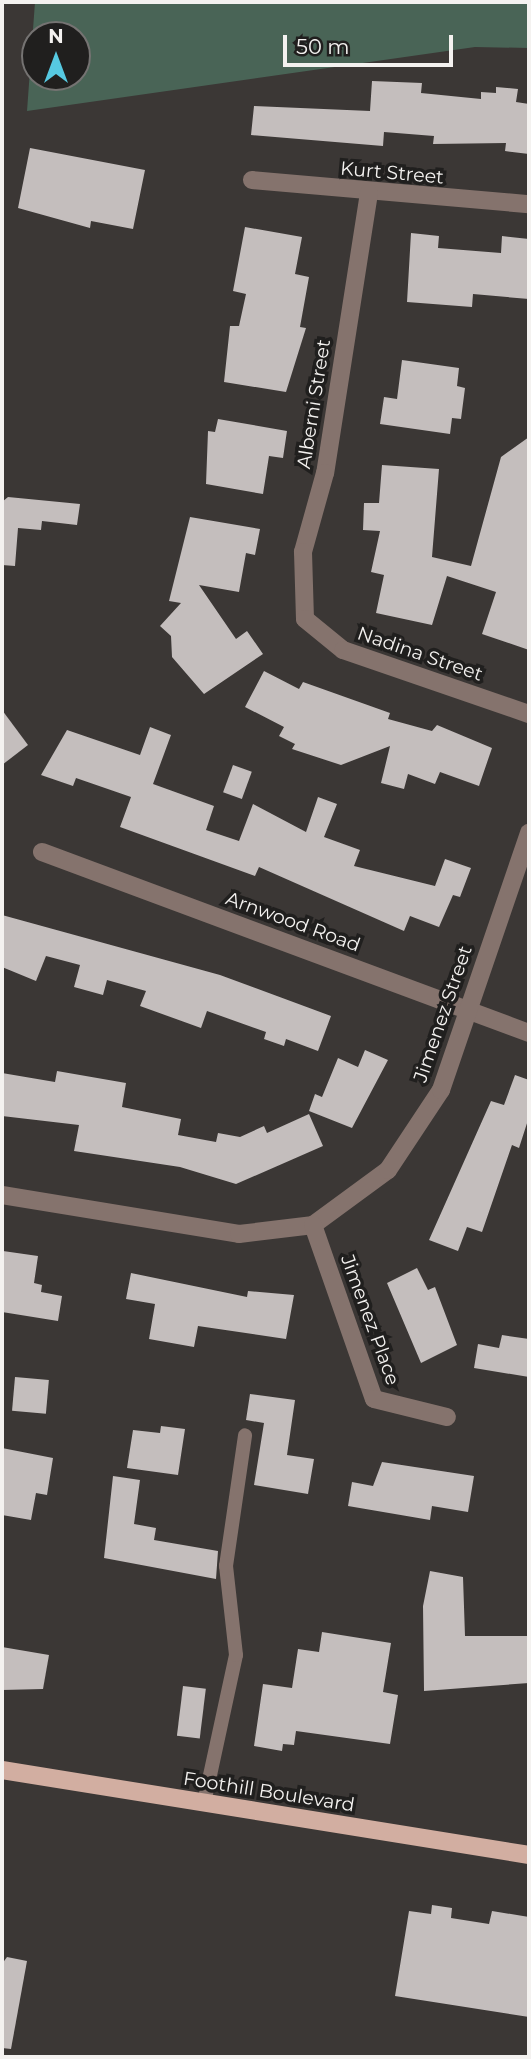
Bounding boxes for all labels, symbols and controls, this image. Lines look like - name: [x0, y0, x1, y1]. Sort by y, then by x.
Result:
- north arrow: [21, 21, 91, 91]
- scale bar: [286, 21, 456, 65]
- text: N: [48, 25, 64, 48]
- text: 50 m: [296, 34, 350, 59]
- street label: Kurt Street: [339, 157, 445, 189]
- street label: Alberni Street: [292, 338, 336, 470]
- street label: Nadina Street: [354, 622, 486, 686]
- street label: Arnwood Road: [223, 887, 363, 957]
- street label: Jimenez Street: [409, 943, 477, 1085]
- street label: Jimenez Place: [336, 1252, 404, 1388]
- street label: Foothill Boulevard: [182, 1767, 356, 1817]

